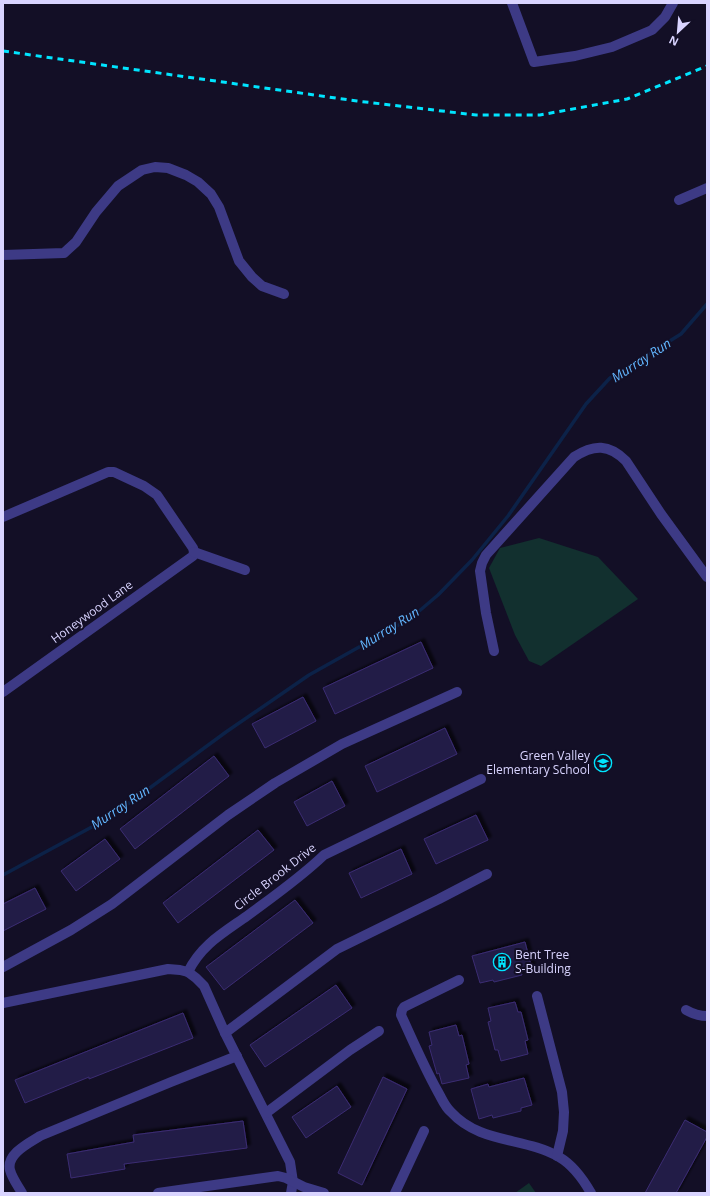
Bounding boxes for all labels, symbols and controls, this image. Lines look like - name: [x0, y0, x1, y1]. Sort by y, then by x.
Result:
- north arrow: [658, 12, 698, 52]
- text: N: [666, 33, 681, 50]
- water label: Murray Run: [608, 334, 674, 386]
- street label: Honeywood Lane: [47, 576, 136, 647]
- water label: Murray Run: [355, 602, 423, 654]
- place label: Green Valley Elementary School: [486, 747, 591, 778]
- school or university icon: Green Valley Elementary School: [593, 753, 613, 773]
- water label: Murray Run: [87, 781, 153, 833]
- street label: Circle Brook Drive: [230, 839, 320, 914]
- place label: Bent Tree S-Building: [515, 946, 571, 977]
- building icon: Bent Tree S-Building: [492, 952, 512, 972]

